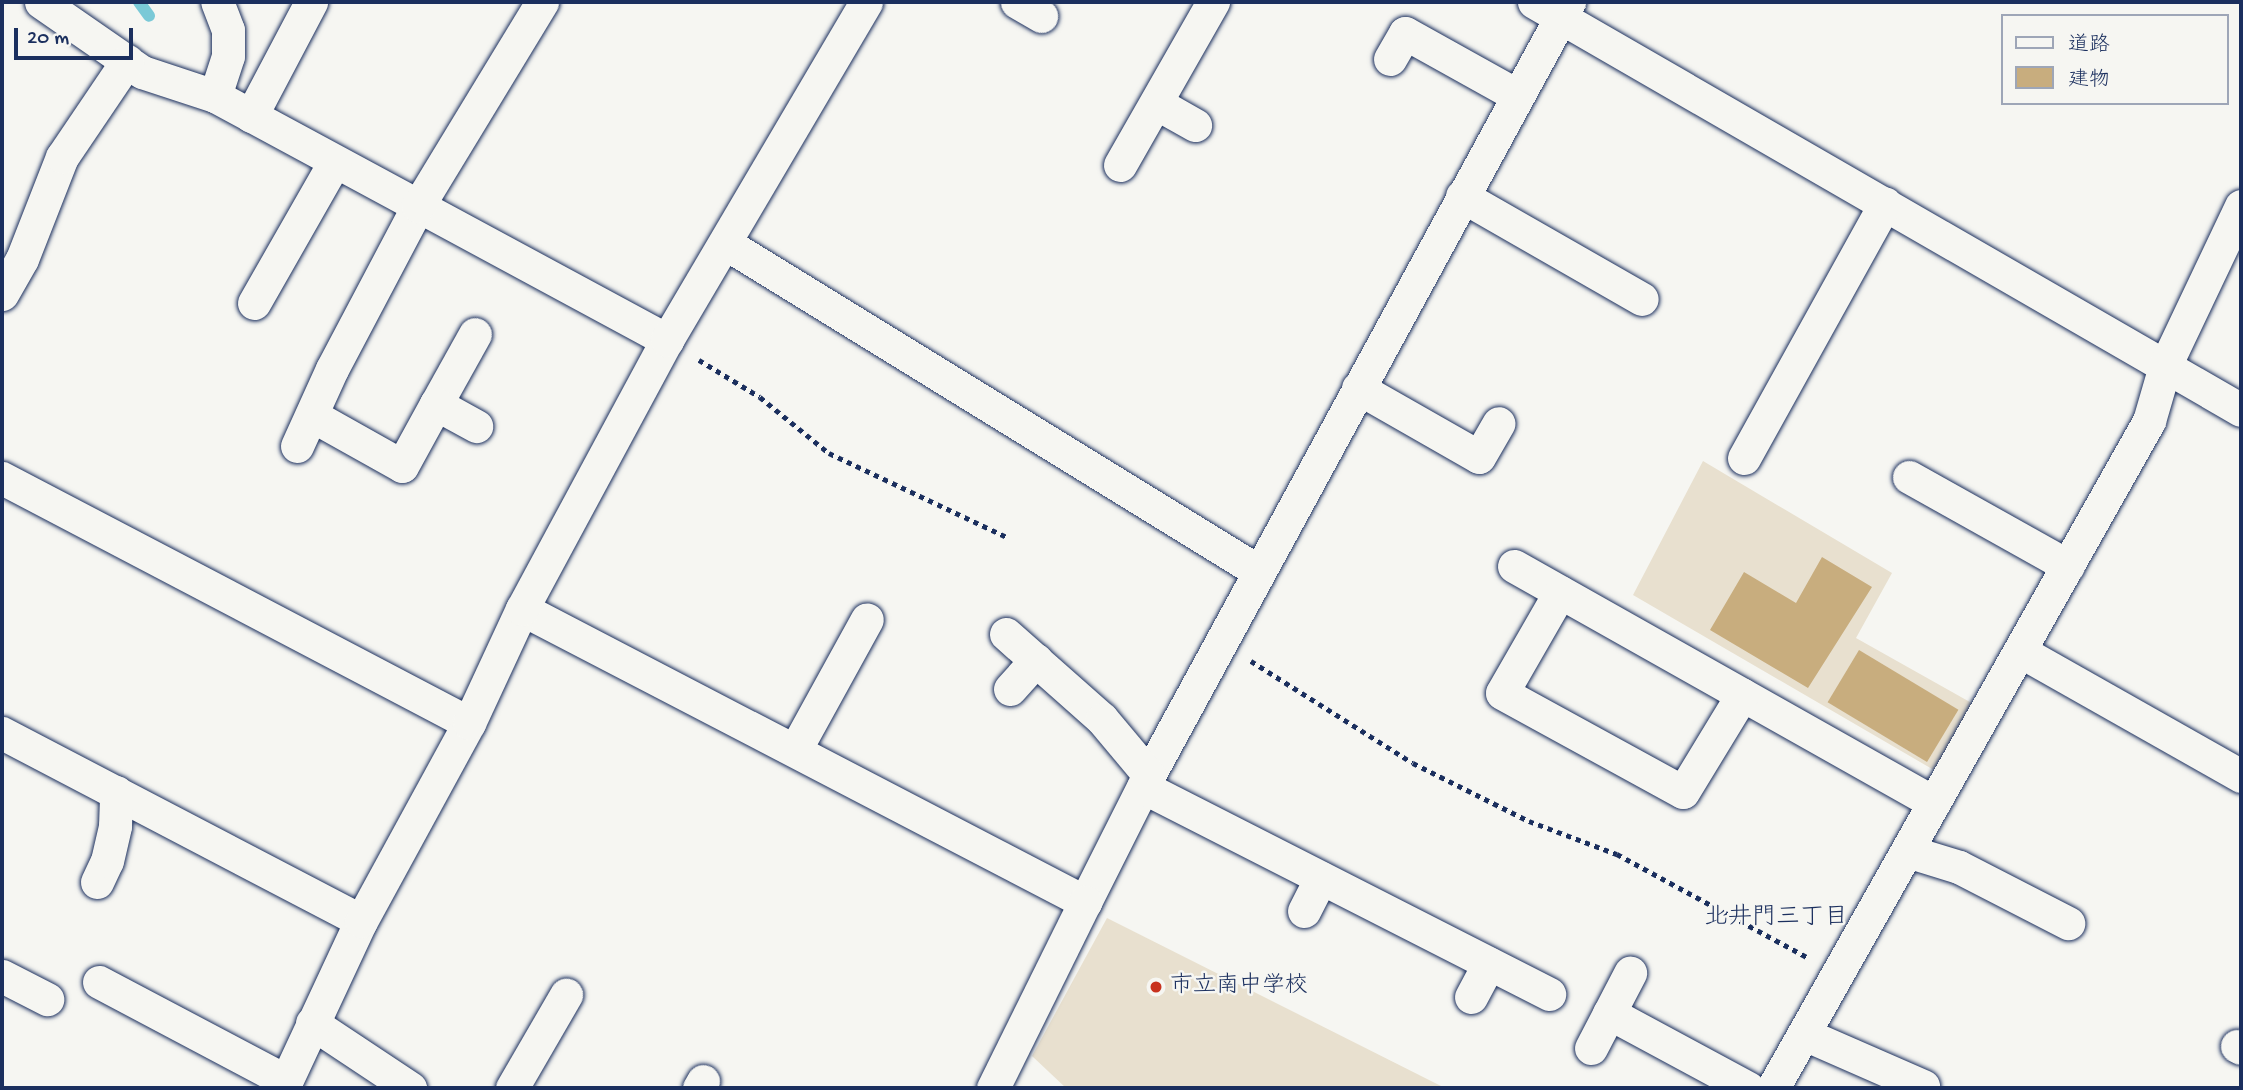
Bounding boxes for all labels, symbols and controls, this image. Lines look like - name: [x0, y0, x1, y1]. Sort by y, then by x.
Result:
- scale bar: [18, 14, 136, 58]
- legend: [2002, 14, 2229, 105]
- text: 20 m: [27, 27, 69, 52]
- text: 道路: [2068, 34, 2110, 59]
- text: 建物: [2068, 69, 2110, 94]
- district label: 北井門三丁目: [1704, 905, 1848, 933]
- place label: 市立南中学校: [1170, 973, 1308, 1001]
- marker: 市立南中学校: [1148, 979, 1164, 995]

